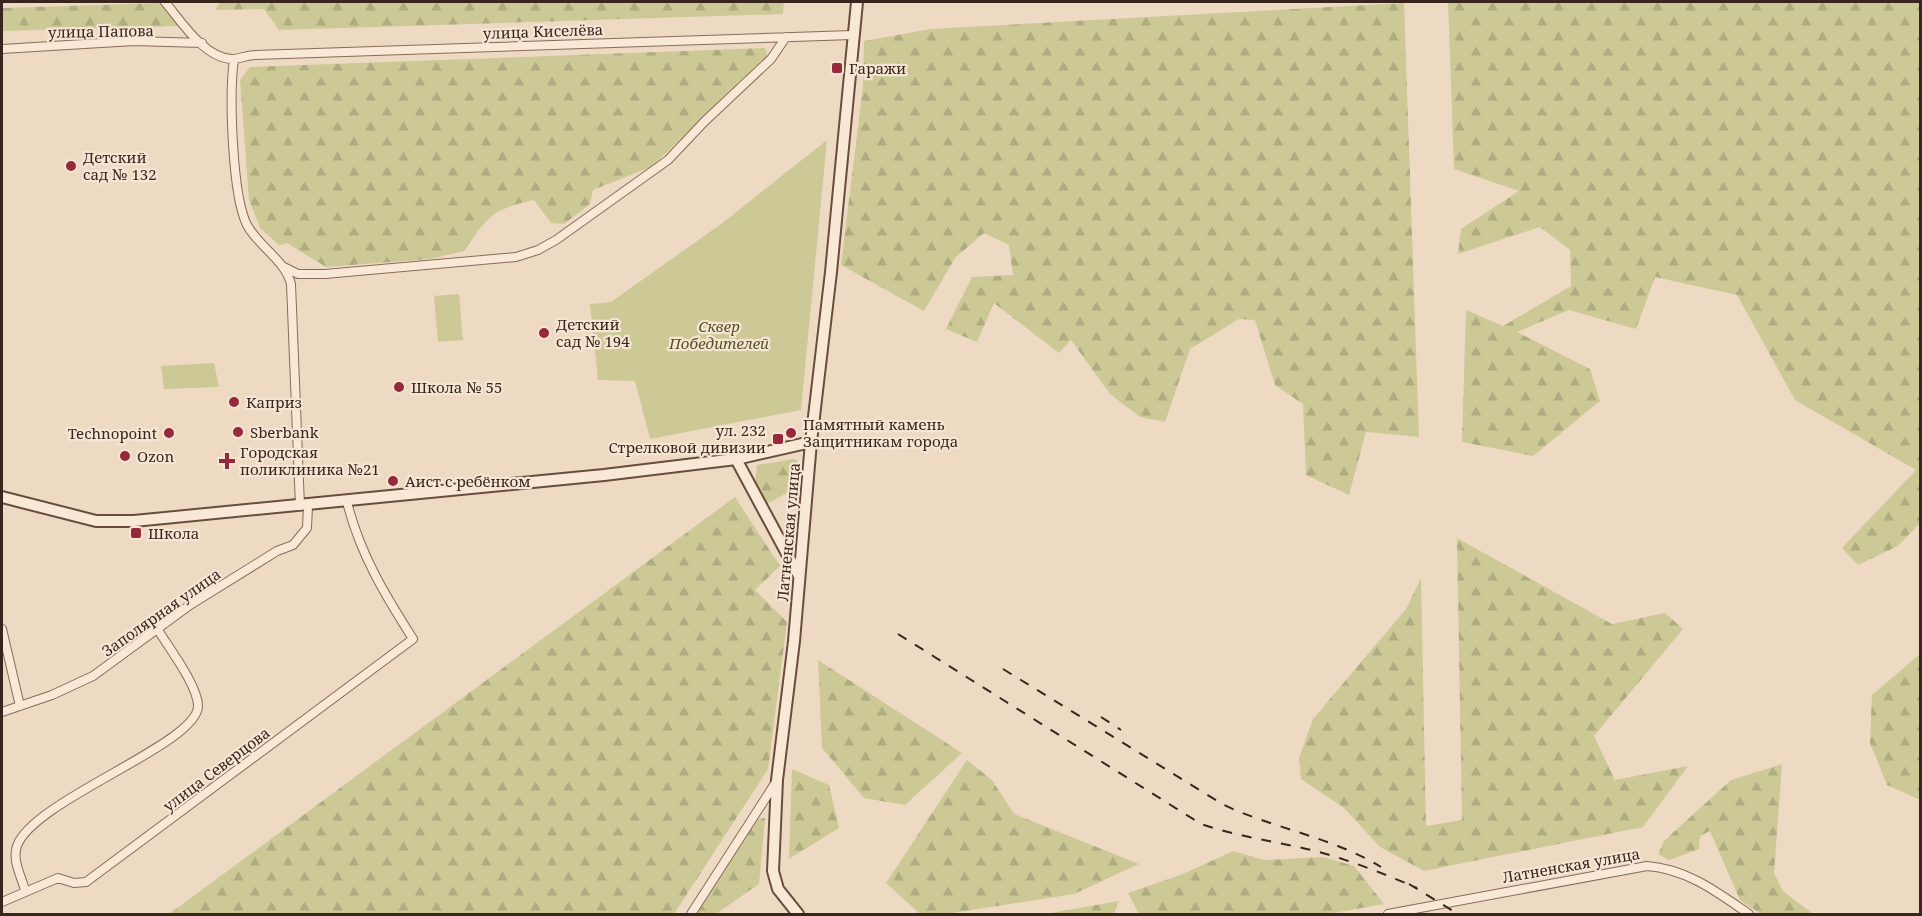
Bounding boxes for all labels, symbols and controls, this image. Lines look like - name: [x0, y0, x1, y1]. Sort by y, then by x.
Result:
- street label: улица Киселёва: [482, 19, 604, 43]
- street label: улица Папова: [48, 20, 154, 42]
- place label: Гаражи: [849, 58, 906, 78]
- marker: Гаражи: [830, 61, 844, 75]
- place label: Детский сад № 132: [83, 147, 157, 184]
- marker: Детский сад № 132: [64, 159, 78, 173]
- place label: Детский сад № 194: [556, 314, 630, 351]
- park label: Сквер Победителей: [668, 316, 769, 353]
- marker: Детский сад № 194: [537, 326, 551, 340]
- place label: Школа № 55: [411, 377, 502, 397]
- marker: Школа № 55: [392, 380, 406, 394]
- place label: Каприз: [246, 392, 302, 412]
- marker: Каприз: [227, 395, 241, 409]
- place label: Памятный камень Защитникам города: [803, 414, 958, 451]
- place label: ул. 232 Стрелковой дивизии: [608, 420, 766, 457]
- place label: Sberbank: [250, 422, 319, 442]
- place label: Technopoint: [68, 423, 157, 443]
- marker: Sberbank: [231, 425, 245, 439]
- marker: Technopoint: [162, 426, 176, 440]
- marker: Памятный камень Защитникам города: [784, 426, 798, 440]
- marker: ул. 232 Стрелковой дивизии: [771, 432, 785, 446]
- place label: Городская поликлиника №21: [240, 442, 380, 479]
- place label: Ozon: [137, 446, 174, 466]
- marker: Ozon: [118, 449, 132, 463]
- marker: Городская поликлиника №21: [218, 452, 236, 470]
- street label: Латненская улица: [772, 462, 804, 602]
- place label: Аист с ребёнком: [405, 471, 531, 491]
- marker: Аист с ребёнком: [386, 474, 400, 488]
- place label: Школа: [148, 523, 199, 543]
- marker: Школа: [129, 526, 143, 540]
- street label: Заполярная улица: [98, 563, 224, 661]
- street label: улица Северцова: [159, 722, 273, 816]
- street label: Латненская улица: [1501, 843, 1641, 887]

